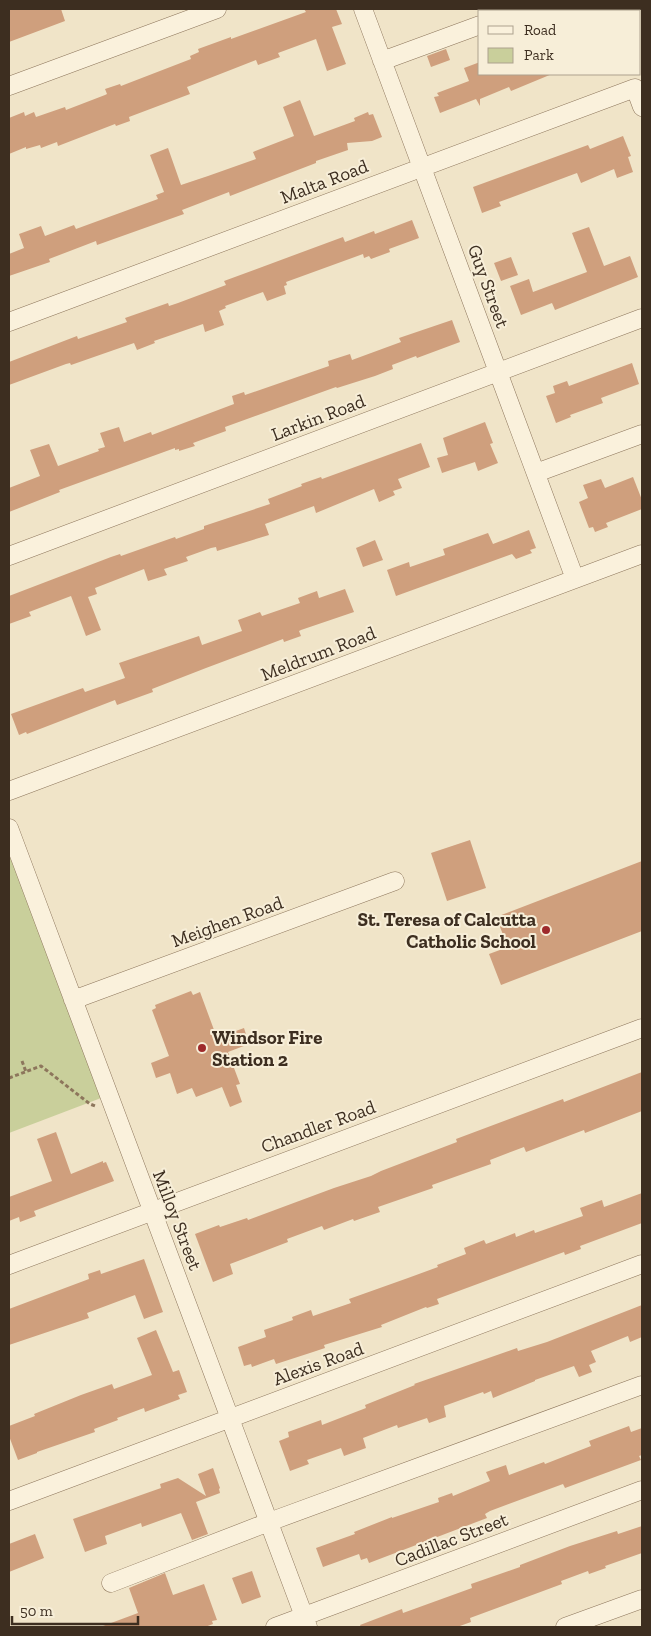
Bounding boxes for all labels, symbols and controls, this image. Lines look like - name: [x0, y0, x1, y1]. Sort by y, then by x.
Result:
- legend: [478, 10, 641, 75]
- text: Road: [524, 21, 557, 39]
- text: Park: [524, 46, 554, 64]
- street label: Malta Road: [277, 154, 372, 209]
- street label: Guy Street: [463, 241, 514, 331]
- street label: Larkin Road: [268, 389, 369, 446]
- street label: Meldrum Road: [258, 621, 379, 686]
- street label: Meighen Road: [168, 891, 286, 952]
- place label: St. Teresa of Calcutta Catholic School: [357, 908, 537, 953]
- marker: St. Teresa of Calcutta Catholic School: [540, 924, 552, 936]
- place label: Windsor Fire Station 2: [212, 1026, 322, 1071]
- marker: Windsor Fire Station 2: [196, 1042, 208, 1054]
- street label: Chandler Road: [258, 1095, 379, 1158]
- street label: Milloy Street: [148, 1167, 207, 1273]
- street label: Alexis Road: [270, 1336, 367, 1390]
- street label: Cadillac Street: [391, 1507, 511, 1572]
- scale bar: [12, 1594, 139, 1626]
- text: 50 m: [20, 1602, 53, 1620]

